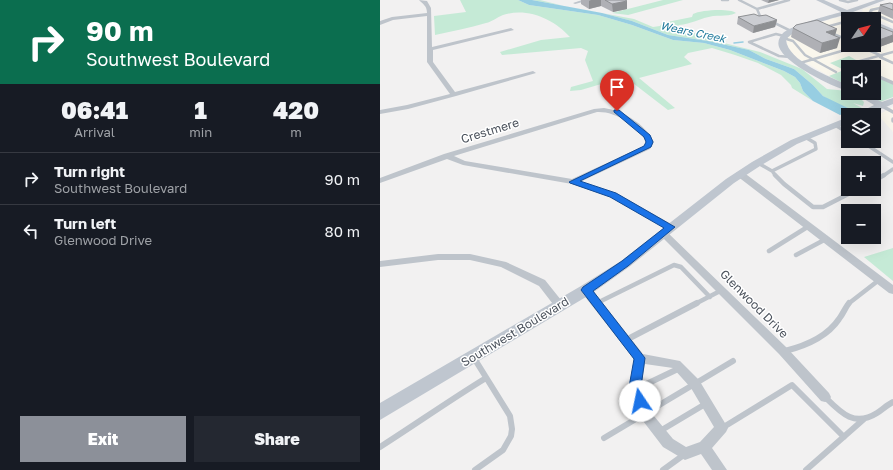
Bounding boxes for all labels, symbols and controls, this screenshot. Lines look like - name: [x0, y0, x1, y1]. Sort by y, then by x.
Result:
- north arrow: [841, 12, 881, 52]
- map controls: [841, 12, 881, 244]
- text: 90 m: [86, 14, 153, 47]
- icon: right: [20, 16, 72, 68]
- water label: Wears Creek: [659, 18, 729, 45]
- text: Southwest Boulevard: [86, 48, 270, 70]
- button: sound: [841, 60, 881, 100]
- pin: [600, 70, 634, 111]
- icon: arrive: [606, 76, 628, 98]
- text: 06:41: [61, 95, 128, 124]
- text: 1: [194, 95, 207, 124]
- text: 420: [273, 95, 319, 124]
- button: layers: [841, 108, 881, 148]
- street label: Crestmere: [459, 115, 521, 146]
- text: Arrival: [74, 124, 115, 140]
- text: min: [189, 124, 212, 140]
- text: m: [290, 124, 302, 140]
- button: +: [841, 156, 881, 196]
- text: Turn right: [54, 162, 125, 180]
- icon: right: [20, 168, 42, 190]
- text: 90 m: [325, 170, 360, 188]
- text: Southwest Boulevard: [54, 180, 187, 196]
- button: −: [841, 204, 881, 244]
- text: Turn left: [54, 214, 116, 232]
- icon: left: [20, 220, 42, 242]
- text: 80 m: [325, 222, 360, 240]
- text: Glenwood Drive: [54, 232, 152, 248]
- street label: Glenwood Drive: [717, 266, 792, 341]
- street label: Southwest Boulevard: [458, 293, 571, 370]
- position arrow: [619, 380, 661, 422]
- button: Exit: [20, 416, 186, 462]
- button: Share: [194, 416, 360, 462]

